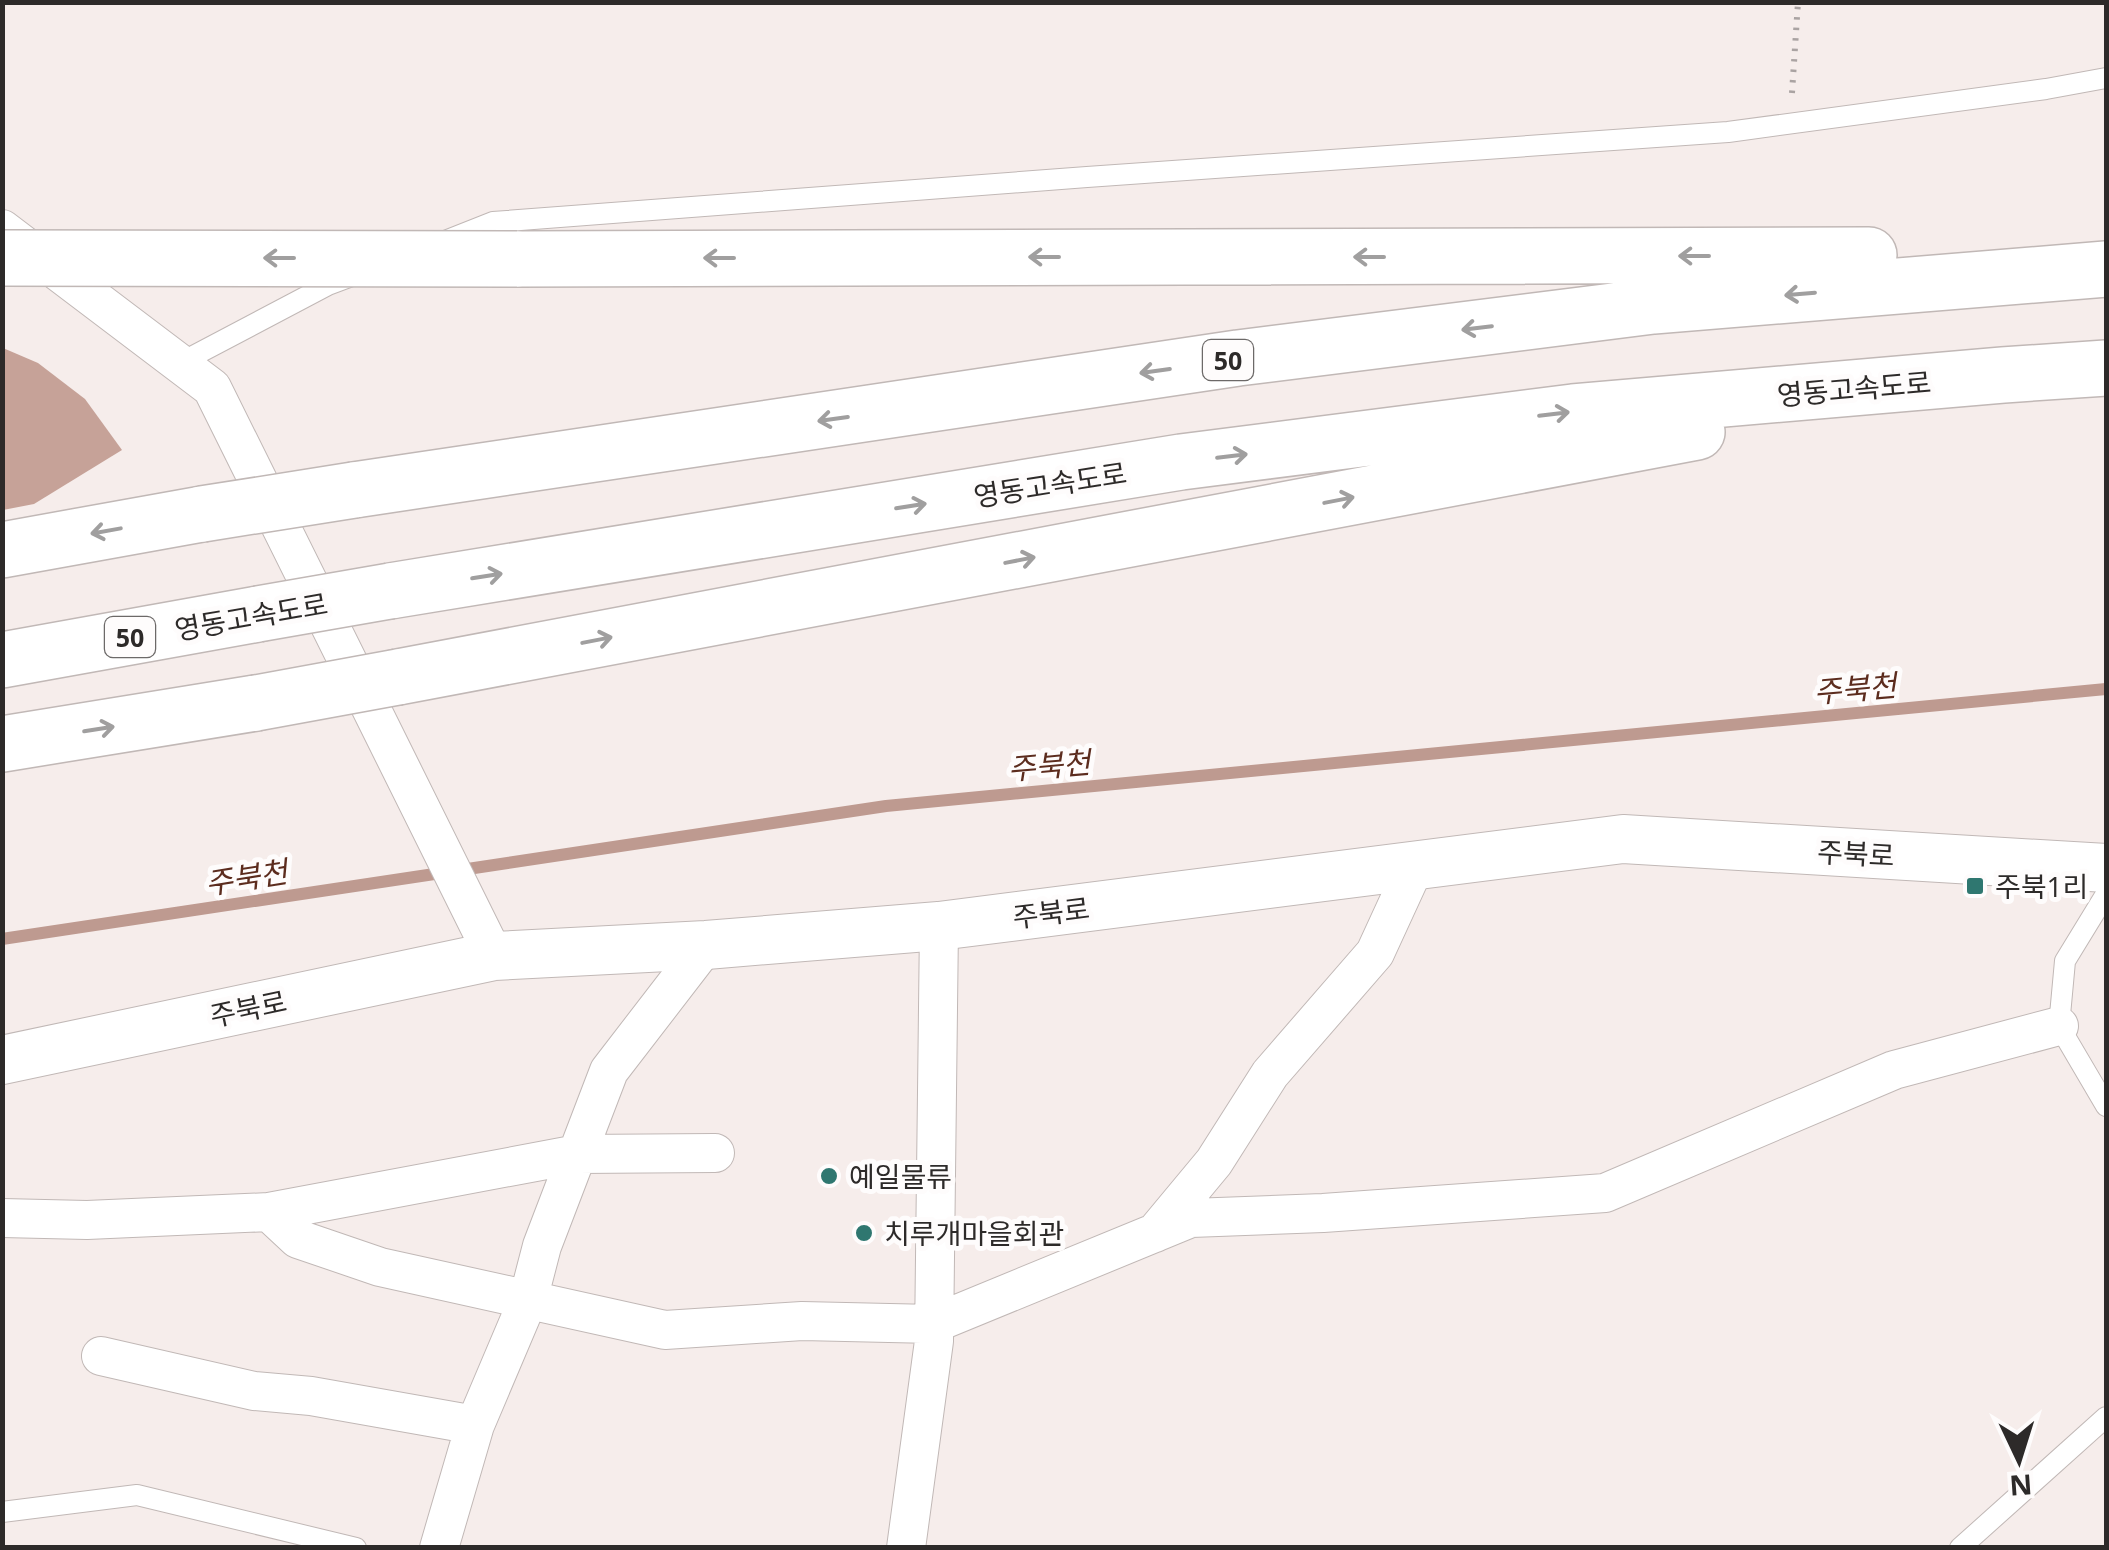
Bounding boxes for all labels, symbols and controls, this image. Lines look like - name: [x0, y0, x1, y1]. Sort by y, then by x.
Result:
- one-way arrow: [1679, 246, 1712, 266]
- one-way arrow: [1354, 247, 1386, 266]
- one-way arrow: [264, 248, 296, 268]
- one-way arrow: [704, 248, 736, 268]
- one-way arrow: [1029, 248, 1062, 266]
- one-way arrow: [1784, 284, 1817, 303]
- one-way arrow: [1461, 319, 1494, 338]
- road number: 50: [1203, 340, 1253, 380]
- one-way arrow: [1139, 362, 1171, 380]
- street label: 영동고속도로: [1775, 362, 1933, 414]
- one-way arrow: [1538, 404, 1570, 423]
- one-way arrow: [818, 410, 850, 428]
- one-way arrow: [1215, 446, 1248, 464]
- street label: 영동고속도로: [971, 453, 1129, 515]
- one-way arrow: [1322, 490, 1355, 509]
- one-way arrow: [894, 496, 927, 515]
- one-way arrow: [91, 522, 123, 541]
- one-way arrow: [1003, 550, 1035, 569]
- one-way arrow: [470, 566, 502, 584]
- street label: 영동고속도로: [172, 584, 330, 648]
- road number: 50: [105, 617, 155, 657]
- one-way arrow: [580, 630, 613, 649]
- water label: 주북천: [1812, 664, 1901, 712]
- one-way arrow: [82, 719, 114, 737]
- water label: 주북천: [1006, 741, 1095, 789]
- street label: 주북로: [1816, 832, 1896, 874]
- water label: 주북천: [202, 850, 293, 904]
- place label: 주북1리: [1995, 867, 2088, 905]
- marker: 주북1리: [1964, 875, 1986, 897]
- street label: 주북로: [1010, 888, 1092, 936]
- street label: 주북로: [206, 981, 290, 1035]
- place label: 예일물류: [849, 1157, 952, 1195]
- marker: 예일물류: [818, 1165, 840, 1187]
- place label: 치루개마을회관: [884, 1214, 1064, 1252]
- marker: 치루개마을회관: [853, 1222, 875, 1244]
- north arrow: [1969, 1410, 2069, 1510]
- text: N: [2008, 1466, 2033, 1506]

